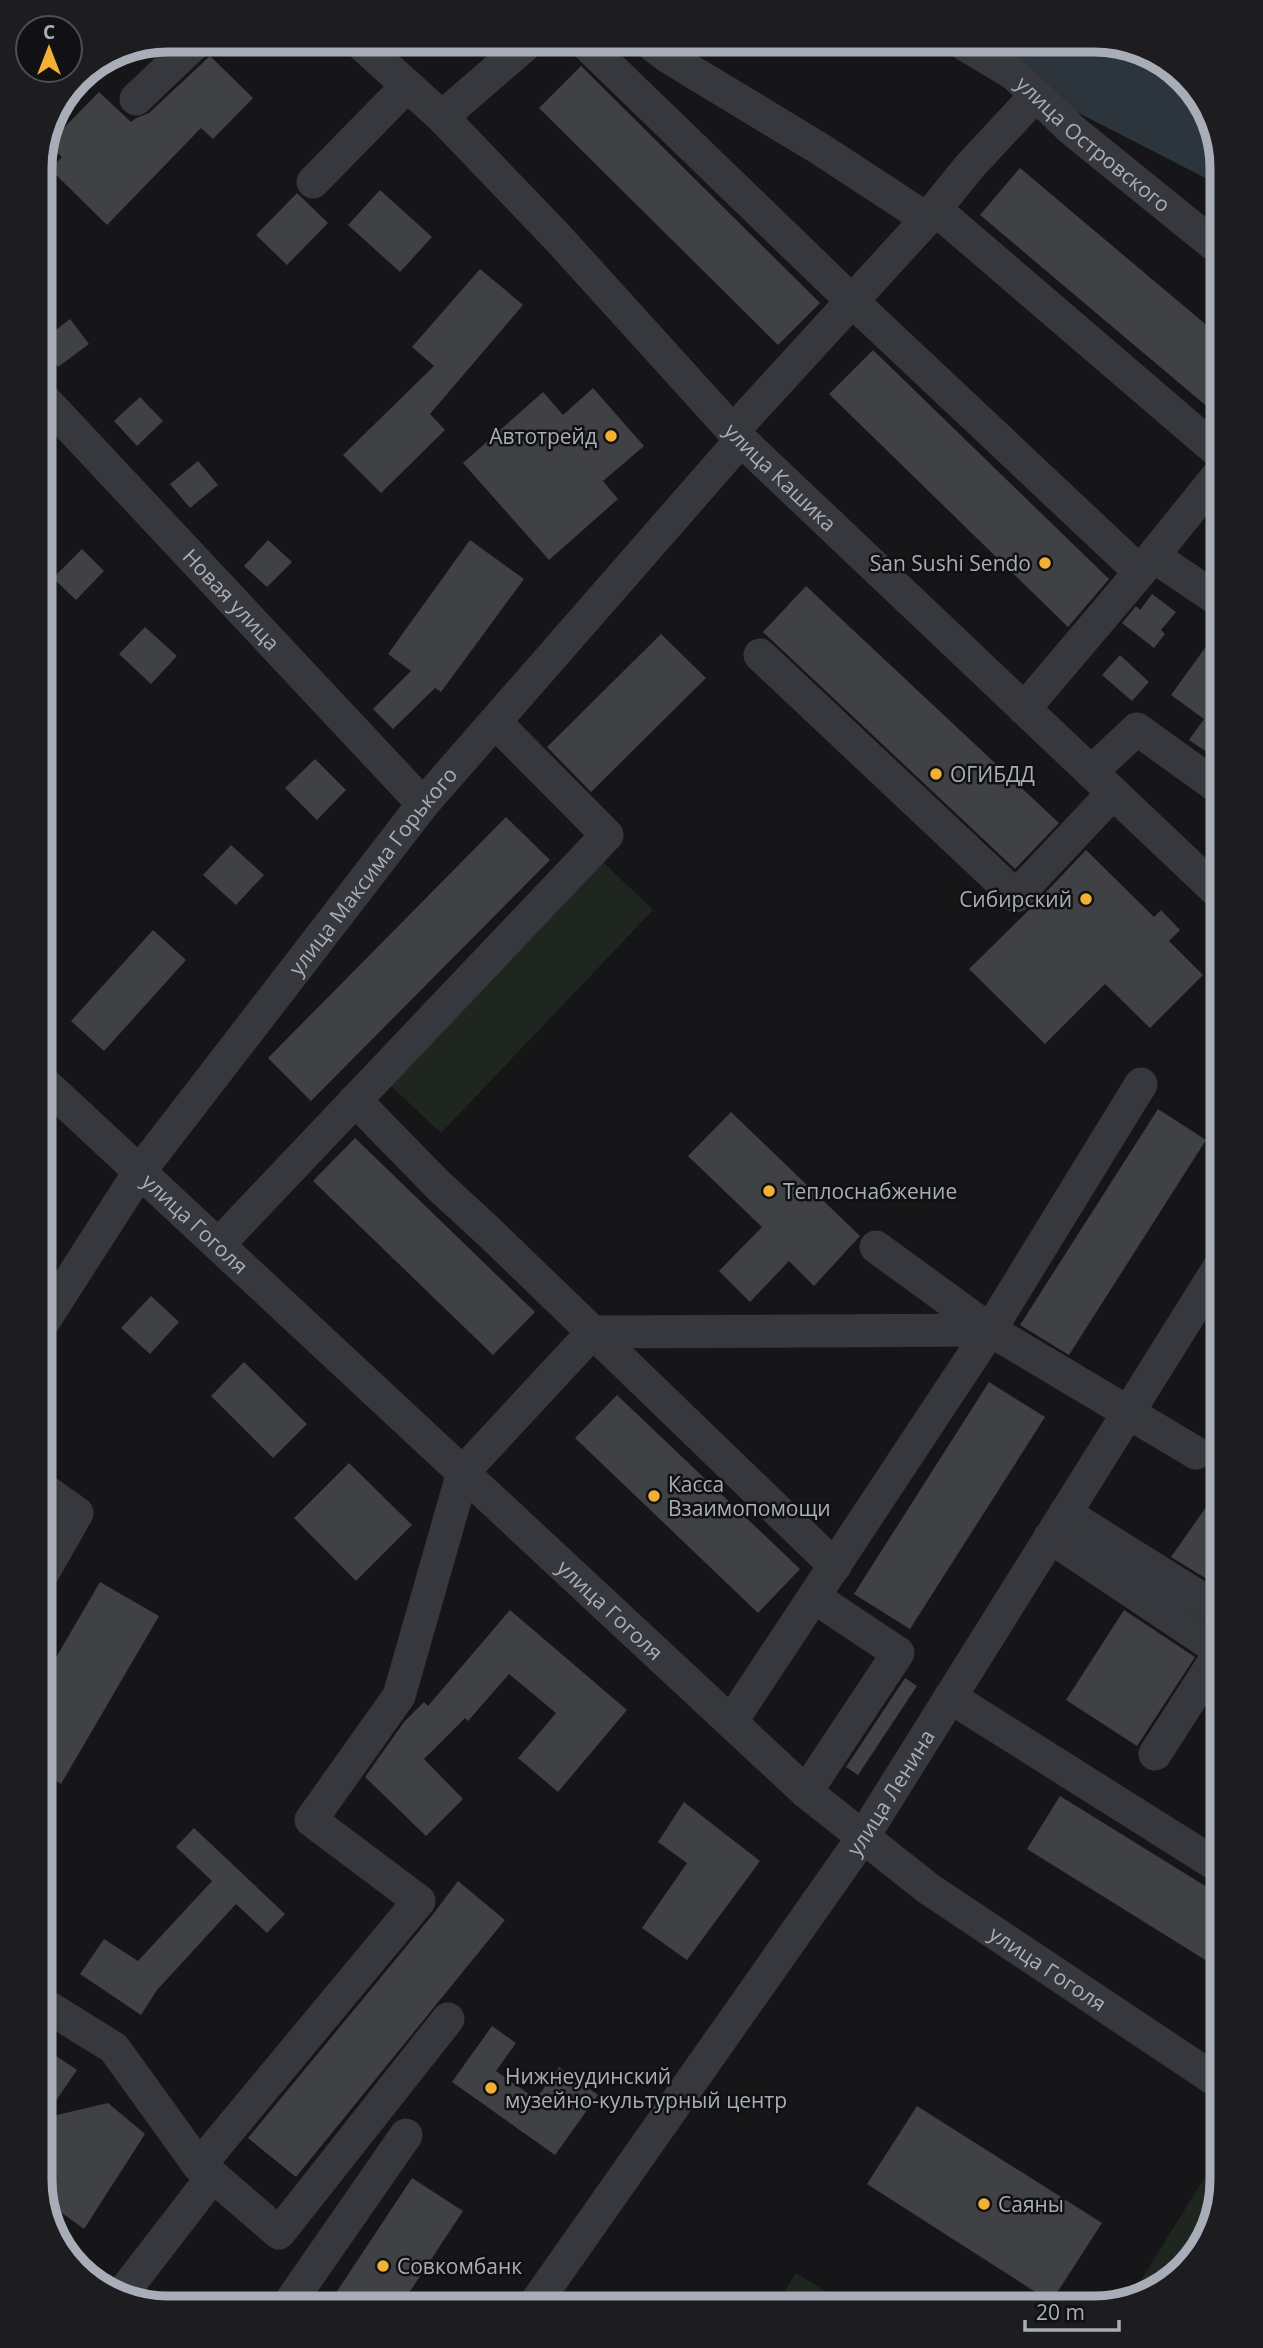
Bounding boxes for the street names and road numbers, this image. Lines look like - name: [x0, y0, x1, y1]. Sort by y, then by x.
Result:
- street label: улица Островского: [1010, 70, 1176, 218]
- street label: улица Кашика: [718, 417, 843, 537]
- street label: Новая улица: [177, 542, 286, 656]
- street label: улица Максима Горького: [282, 761, 463, 981]
- street label: улица Гоголя: [136, 1167, 254, 1280]
- street label: улица Гоголя: [551, 1553, 669, 1666]
- street label: улица Ленина: [840, 1724, 941, 1861]
- street label: улица Гоголя: [984, 1919, 1112, 2017]

